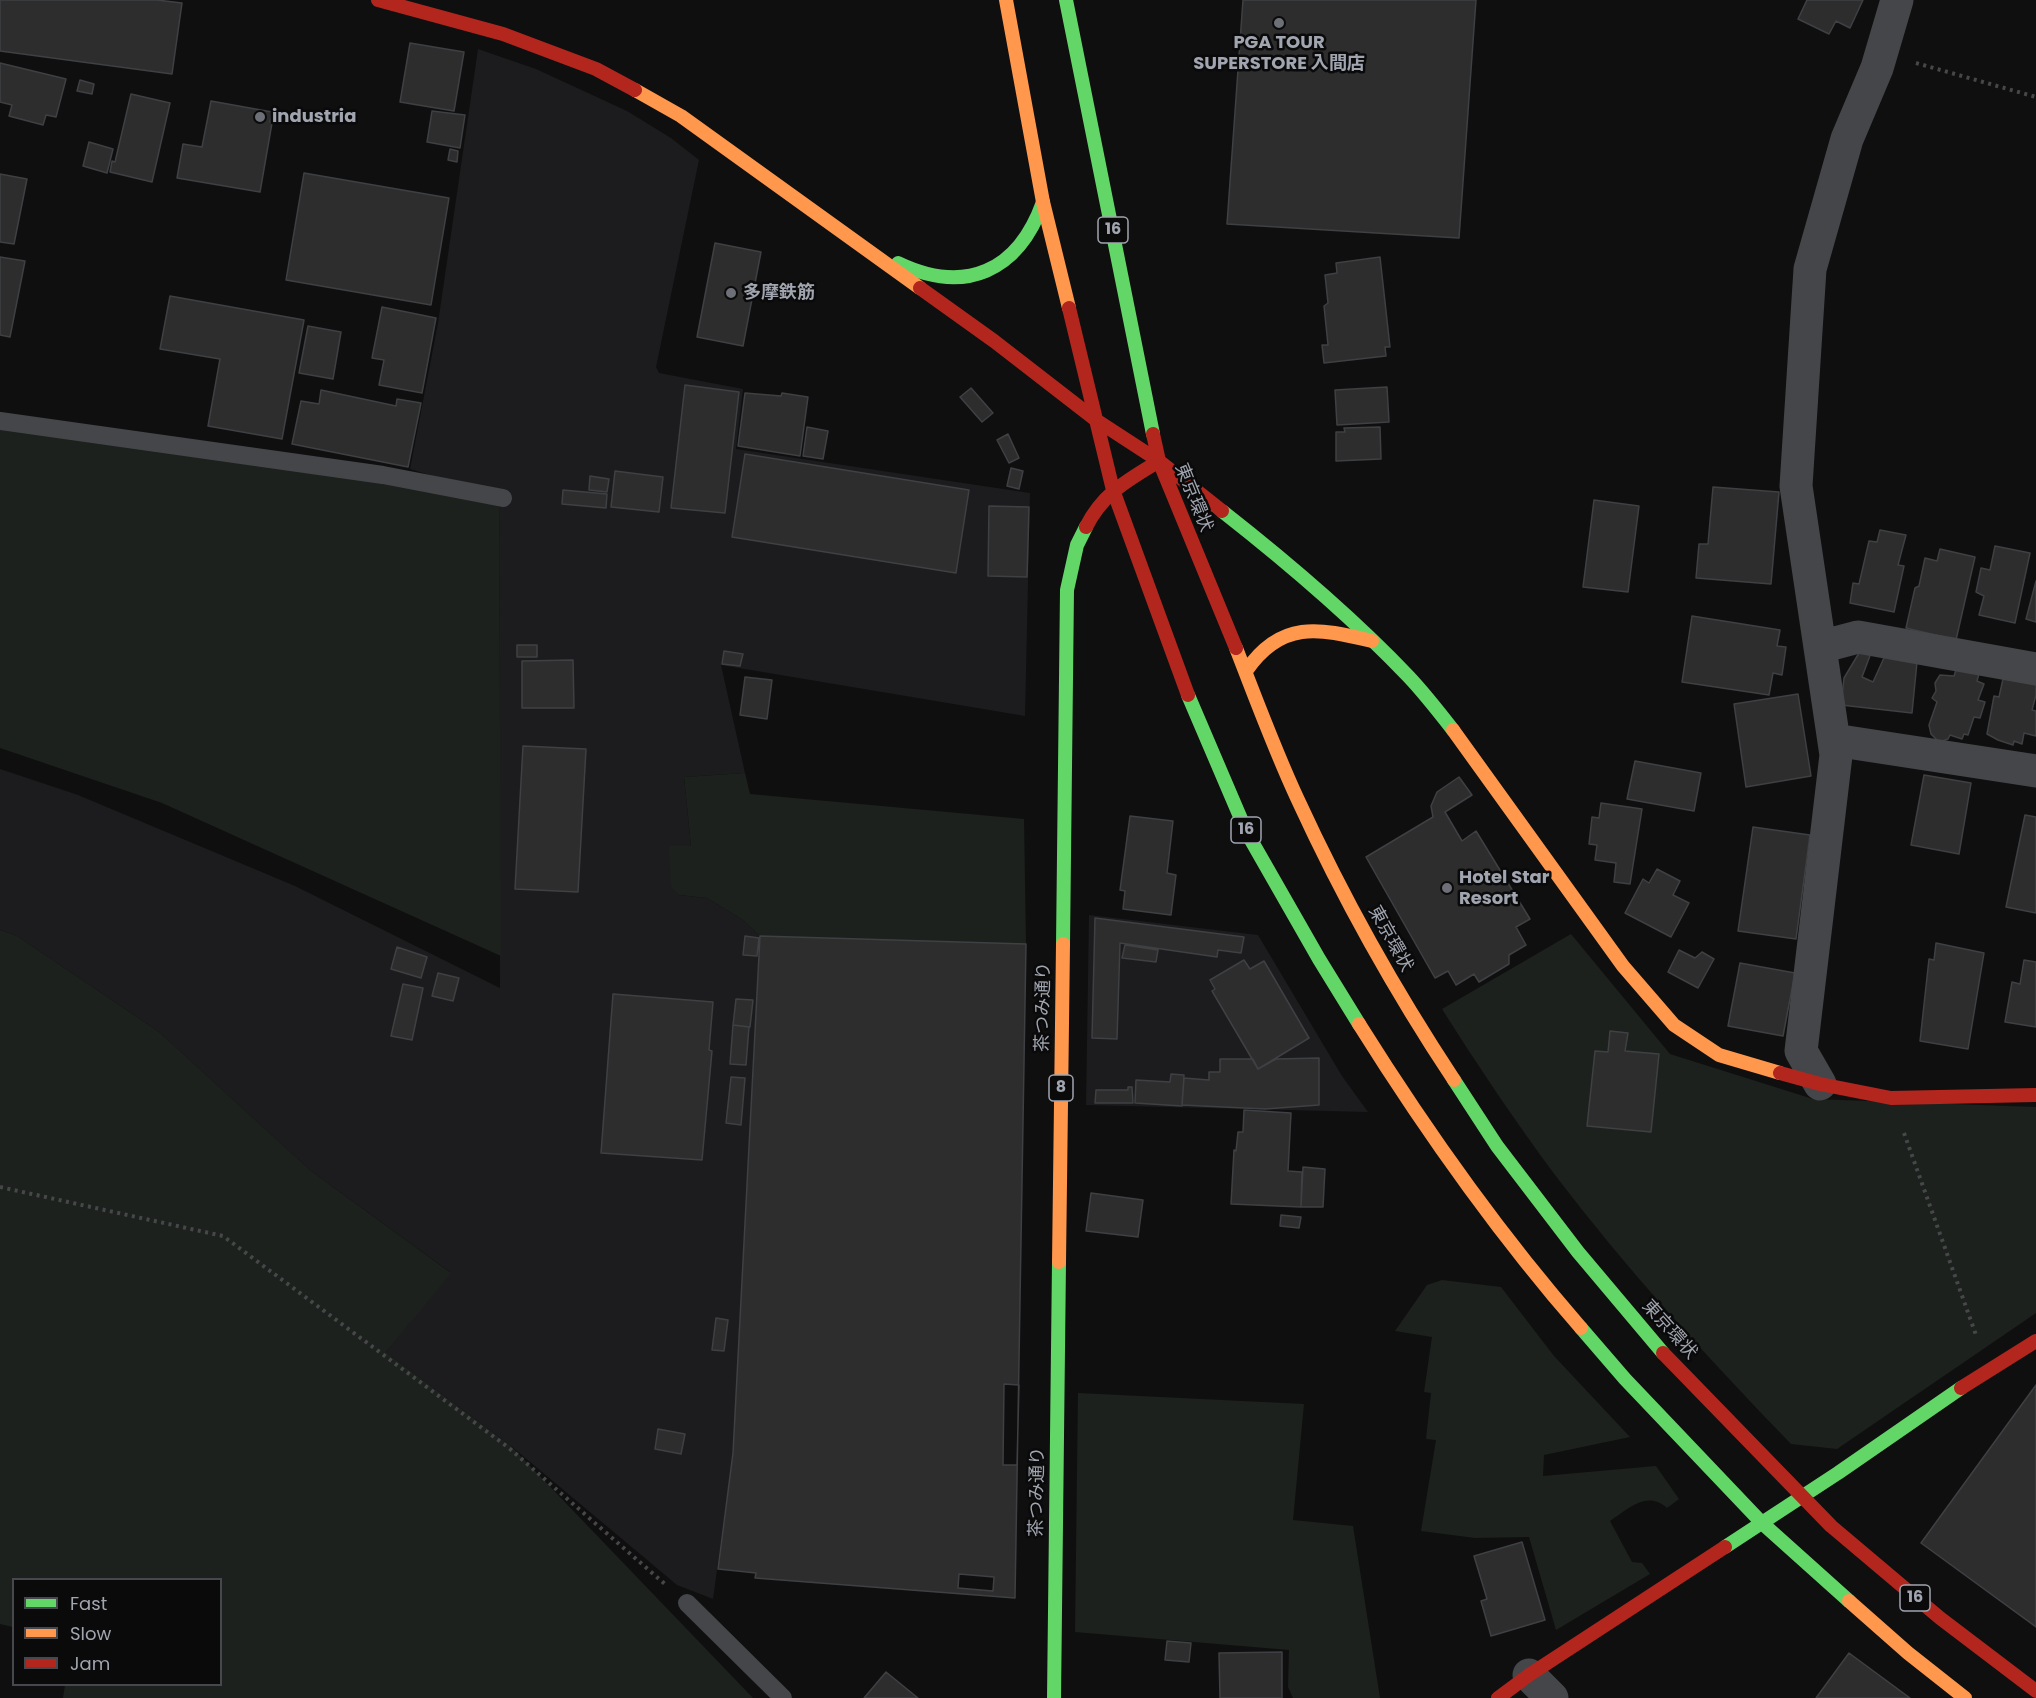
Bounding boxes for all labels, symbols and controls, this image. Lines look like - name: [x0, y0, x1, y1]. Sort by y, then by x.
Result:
- marker: PGA TOUR SUPERSTORE 入間店: [1272, 16, 1286, 30]
- place label: PGA TOUR SUPERSTORE 入間店: [1193, 32, 1365, 74]
- place label: industria: [272, 106, 356, 128]
- marker: industria: [253, 110, 267, 124]
- road number: 16: [1098, 217, 1128, 243]
- place label: 多摩鉄筋: [743, 282, 815, 304]
- marker: 多摩鉄筋: [724, 286, 738, 300]
- street label: 東京環状: [1170, 461, 1216, 535]
- road number: 16: [1231, 817, 1261, 843]
- place label: Hotel Star Resort: [1459, 867, 1549, 910]
- marker: Hotel Star Resort: [1440, 881, 1454, 895]
- street label: 東京環状: [1363, 902, 1417, 976]
- street label: 茶つみ通り: [1032, 962, 1056, 1052]
- road number: 8: [1049, 1075, 1073, 1101]
- street label: 東京環状: [1637, 1296, 1701, 1364]
- street label: 茶つみ通り: [1026, 1447, 1050, 1537]
- legend: [12, 1578, 222, 1686]
- road number: 16: [1900, 1585, 1930, 1611]
- text: Fast: [70, 1591, 107, 1616]
- text: Slow: [70, 1621, 111, 1646]
- text: Jam: [70, 1651, 110, 1676]

